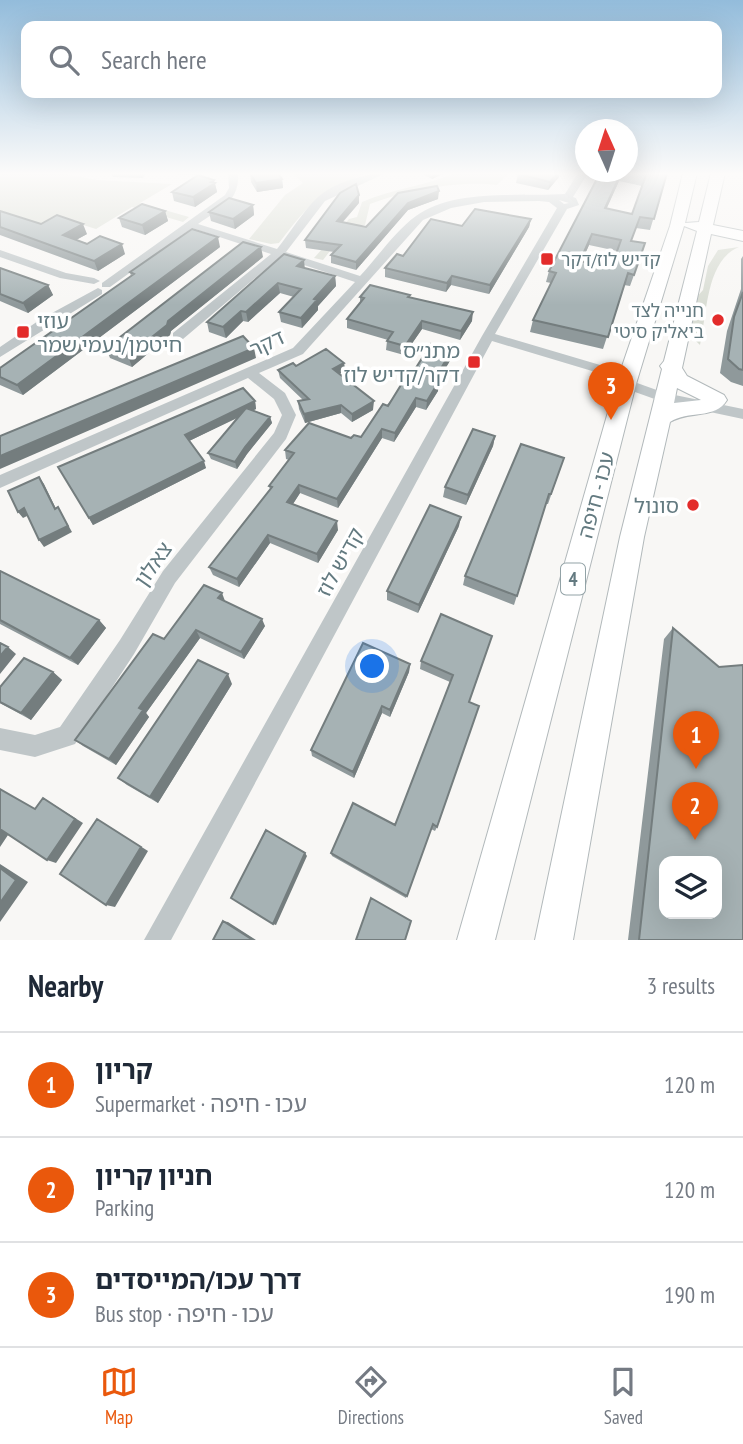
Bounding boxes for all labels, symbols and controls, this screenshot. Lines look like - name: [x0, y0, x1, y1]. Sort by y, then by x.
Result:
- search box: [21, 21, 722, 98]
- icon: search: [45, 41, 83, 79]
- text: Search here: [101, 43, 207, 76]
- north arrow: [575, 119, 638, 182]
- place label: קדיש לוז/דקר: [561, 248, 661, 271]
- marker: קדיש לוז/דקר: [539, 251, 555, 267]
- place label: חנייה לצד ביאליק סיטי: [614, 299, 704, 343]
- place label: עוזי חיטמן/נעמי שמר: [37, 307, 182, 358]
- marker: חנייה לצד ביאליק סיטי: [710, 312, 726, 328]
- street label: דקר: [245, 323, 289, 363]
- marker: עוזי חיטמן/נעמי שמר: [15, 324, 31, 340]
- place label: מתנ״ס דקר/קדיש לוז: [344, 337, 460, 388]
- marker: מתנ״ס דקר/קדיש לוז: [466, 354, 482, 370]
- pin: 3: [588, 362, 634, 420]
- street label: עכו - חיפה: [572, 449, 620, 541]
- place label: סונול: [634, 492, 679, 519]
- marker: סונול: [685, 497, 701, 513]
- street label: קדיש לוז: [310, 523, 370, 601]
- street label: צאלון: [128, 536, 178, 592]
- road number: 4: [561, 564, 585, 594]
- your location: [355, 649, 389, 683]
- pin: 1: [673, 711, 719, 769]
- pin: 2: [672, 782, 718, 840]
- map controls: [659, 856, 722, 919]
- button: layers: [659, 856, 722, 919]
- text: Nearby: [28, 966, 103, 1005]
- text: 3 results: [647, 971, 715, 1000]
- text: קריון: [95, 1053, 153, 1086]
- text: 1: [46, 1070, 57, 1099]
- text: 120 m: [664, 1070, 715, 1099]
- text: Supermarket · עכו - חיפה: [95, 1089, 307, 1118]
- text: חניון קריון: [95, 1159, 213, 1192]
- text: 2: [46, 1175, 57, 1204]
- text: 120 m: [664, 1175, 715, 1204]
- text: Parking: [95, 1193, 154, 1222]
- text: דרך עכו/המייסדים: [95, 1263, 301, 1296]
- text: 3: [46, 1280, 57, 1309]
- text: 190 m: [664, 1280, 715, 1309]
- text: Bus stop · עכו - חיפה: [95, 1299, 274, 1328]
- tab: Map: [100, 1363, 138, 1429]
- tab: Directions: [338, 1363, 404, 1429]
- tab: Saved: [604, 1363, 643, 1429]

